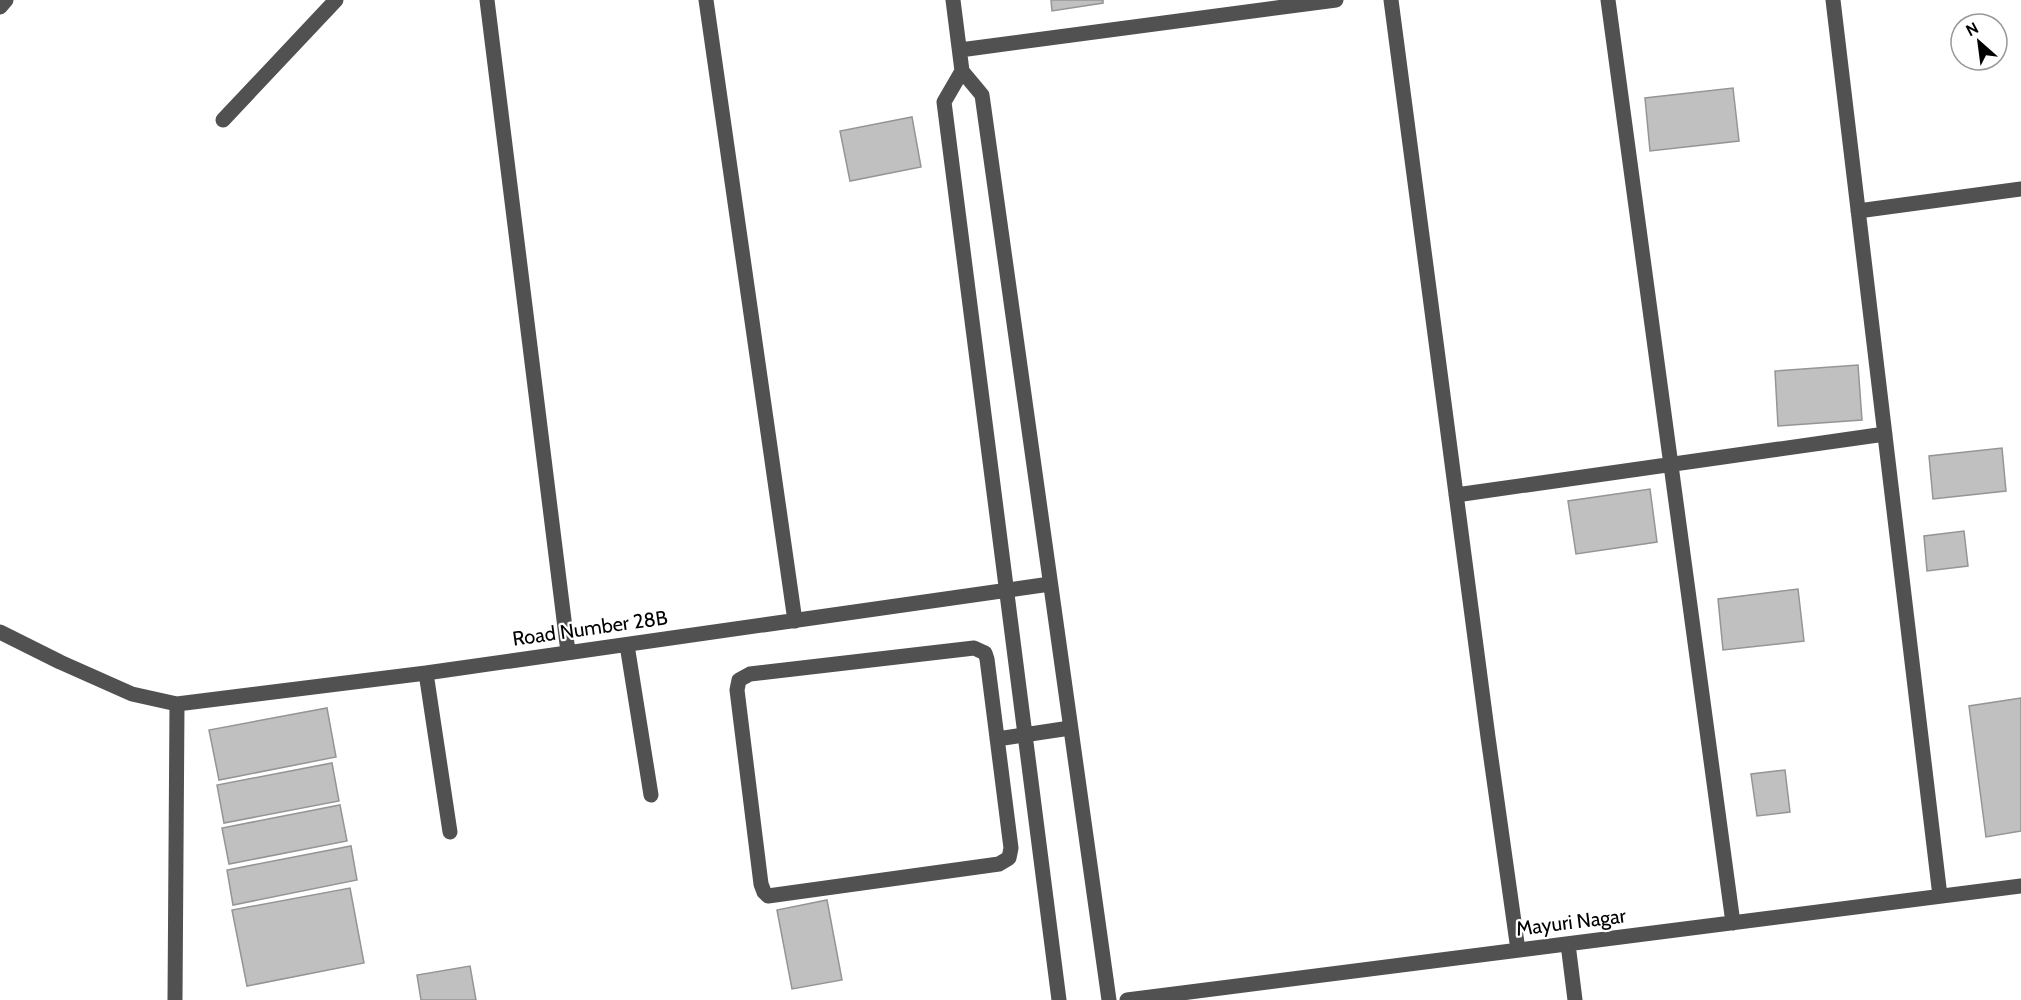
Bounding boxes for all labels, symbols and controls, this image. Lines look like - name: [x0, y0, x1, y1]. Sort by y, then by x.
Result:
- north arrow: [1949, 12, 2009, 72]
- text: N: [1963, 18, 1982, 40]
- street label: Road Number 28B: [511, 605, 669, 651]
- street label: Mayuri Nagar: [1515, 903, 1628, 941]

